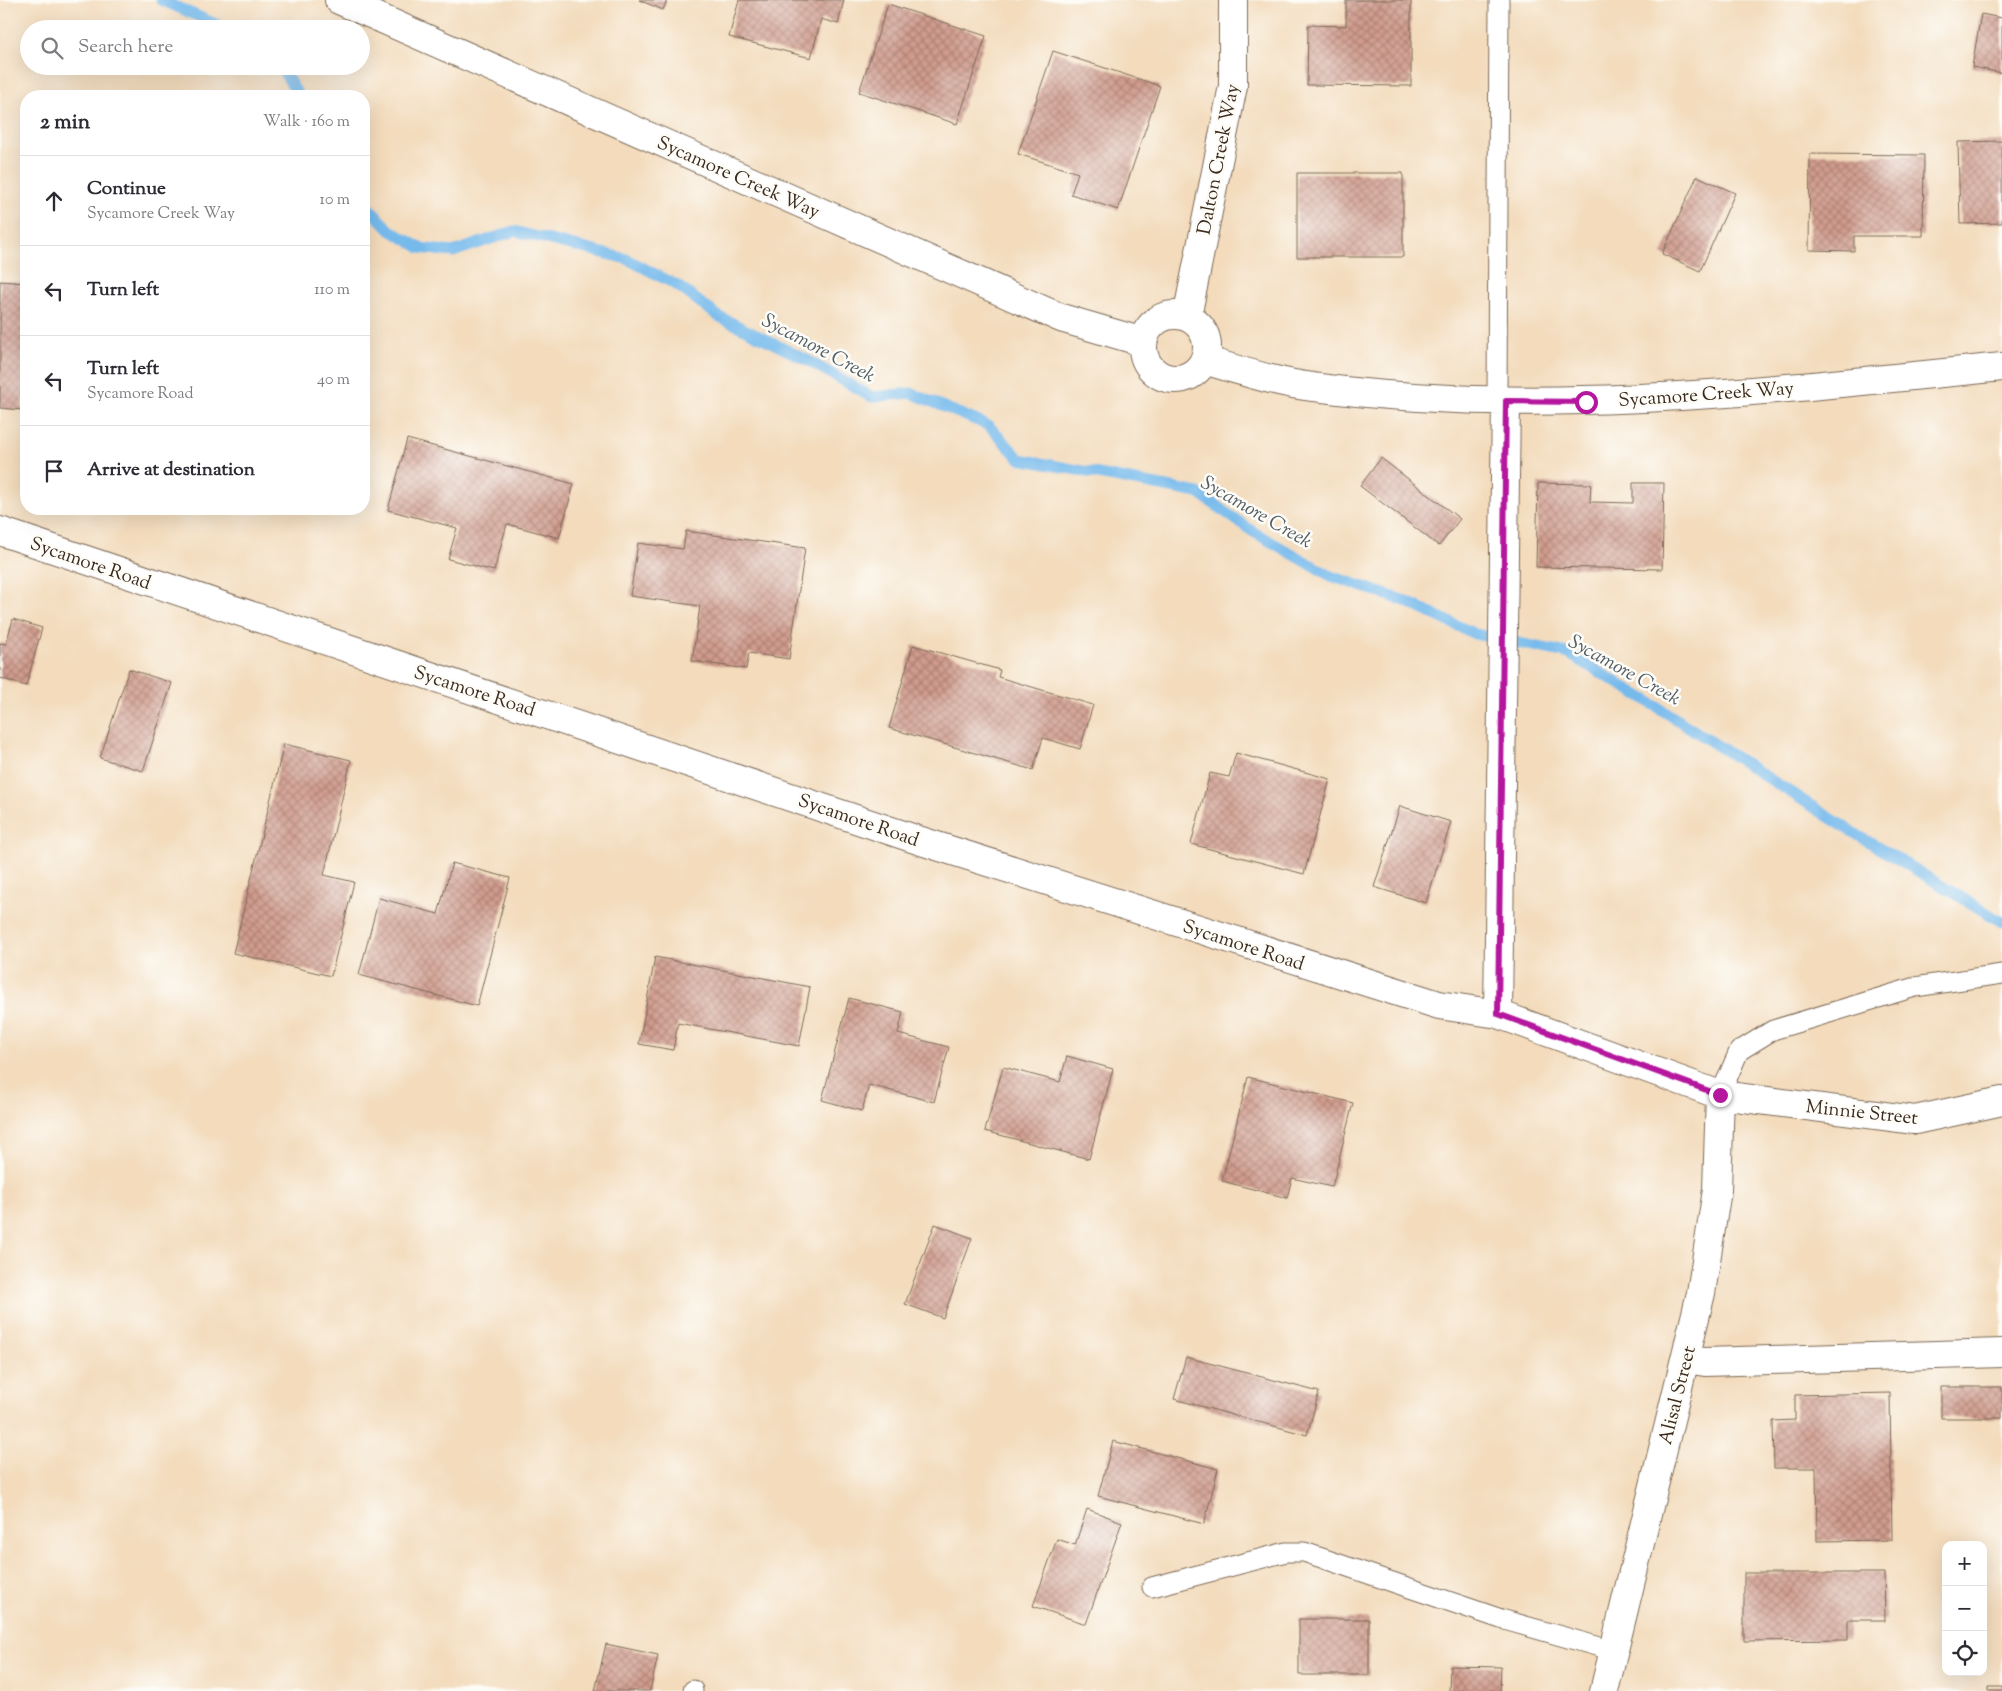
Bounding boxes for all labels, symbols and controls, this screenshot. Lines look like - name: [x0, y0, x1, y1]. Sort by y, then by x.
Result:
- search box: [20, 20, 370, 75]
- icon: search: [38, 34, 66, 62]
- text: Search here: [78, 34, 173, 61]
- street label: Dalton Creek Way: [1192, 81, 1247, 237]
- text: 2 min: [40, 108, 90, 138]
- text: Walk · 160 m: [263, 111, 350, 134]
- street label: Sycamore Creek Way: [652, 130, 824, 227]
- text: Continue: [87, 176, 166, 203]
- icon: ahead: [40, 187, 68, 215]
- text: 10 m: [320, 189, 350, 212]
- text: Sycamore Creek Way: [87, 203, 235, 226]
- icon: left: [40, 277, 68, 305]
- text: Turn left: [87, 277, 159, 304]
- text: 110 m: [314, 279, 350, 302]
- water label: Sycamore Creek: [756, 307, 880, 391]
- text: Turn left: [87, 356, 159, 383]
- icon: left: [40, 367, 68, 395]
- text: 40 m: [317, 369, 350, 392]
- street label: Sycamore Creek Way: [1618, 376, 1795, 415]
- text: Sycamore Road: [87, 383, 193, 406]
- route start: [1575, 391, 1598, 414]
- icon: arrive: [40, 457, 68, 485]
- text: Arrive at destination: [87, 457, 255, 484]
- water label: Sycamore Creek: [1195, 470, 1317, 557]
- street label: Sycamore Road: [26, 531, 155, 598]
- water label: Sycamore Creek: [1562, 628, 1685, 714]
- street label: Sycamore Road: [410, 660, 539, 725]
- street label: Sycamore Road: [794, 788, 923, 855]
- street label: Sycamore Road: [1179, 914, 1308, 979]
- route end: [1709, 1084, 1732, 1107]
- street label: Minnie Street: [1804, 1094, 1920, 1133]
- street label: Alisal Street: [1653, 1343, 1704, 1448]
- map controls: [1942, 1541, 1987, 1676]
- button: +: [1942, 1541, 1987, 1586]
- button: −: [1942, 1586, 1987, 1631]
- button: locate: [1942, 1631, 1987, 1676]

